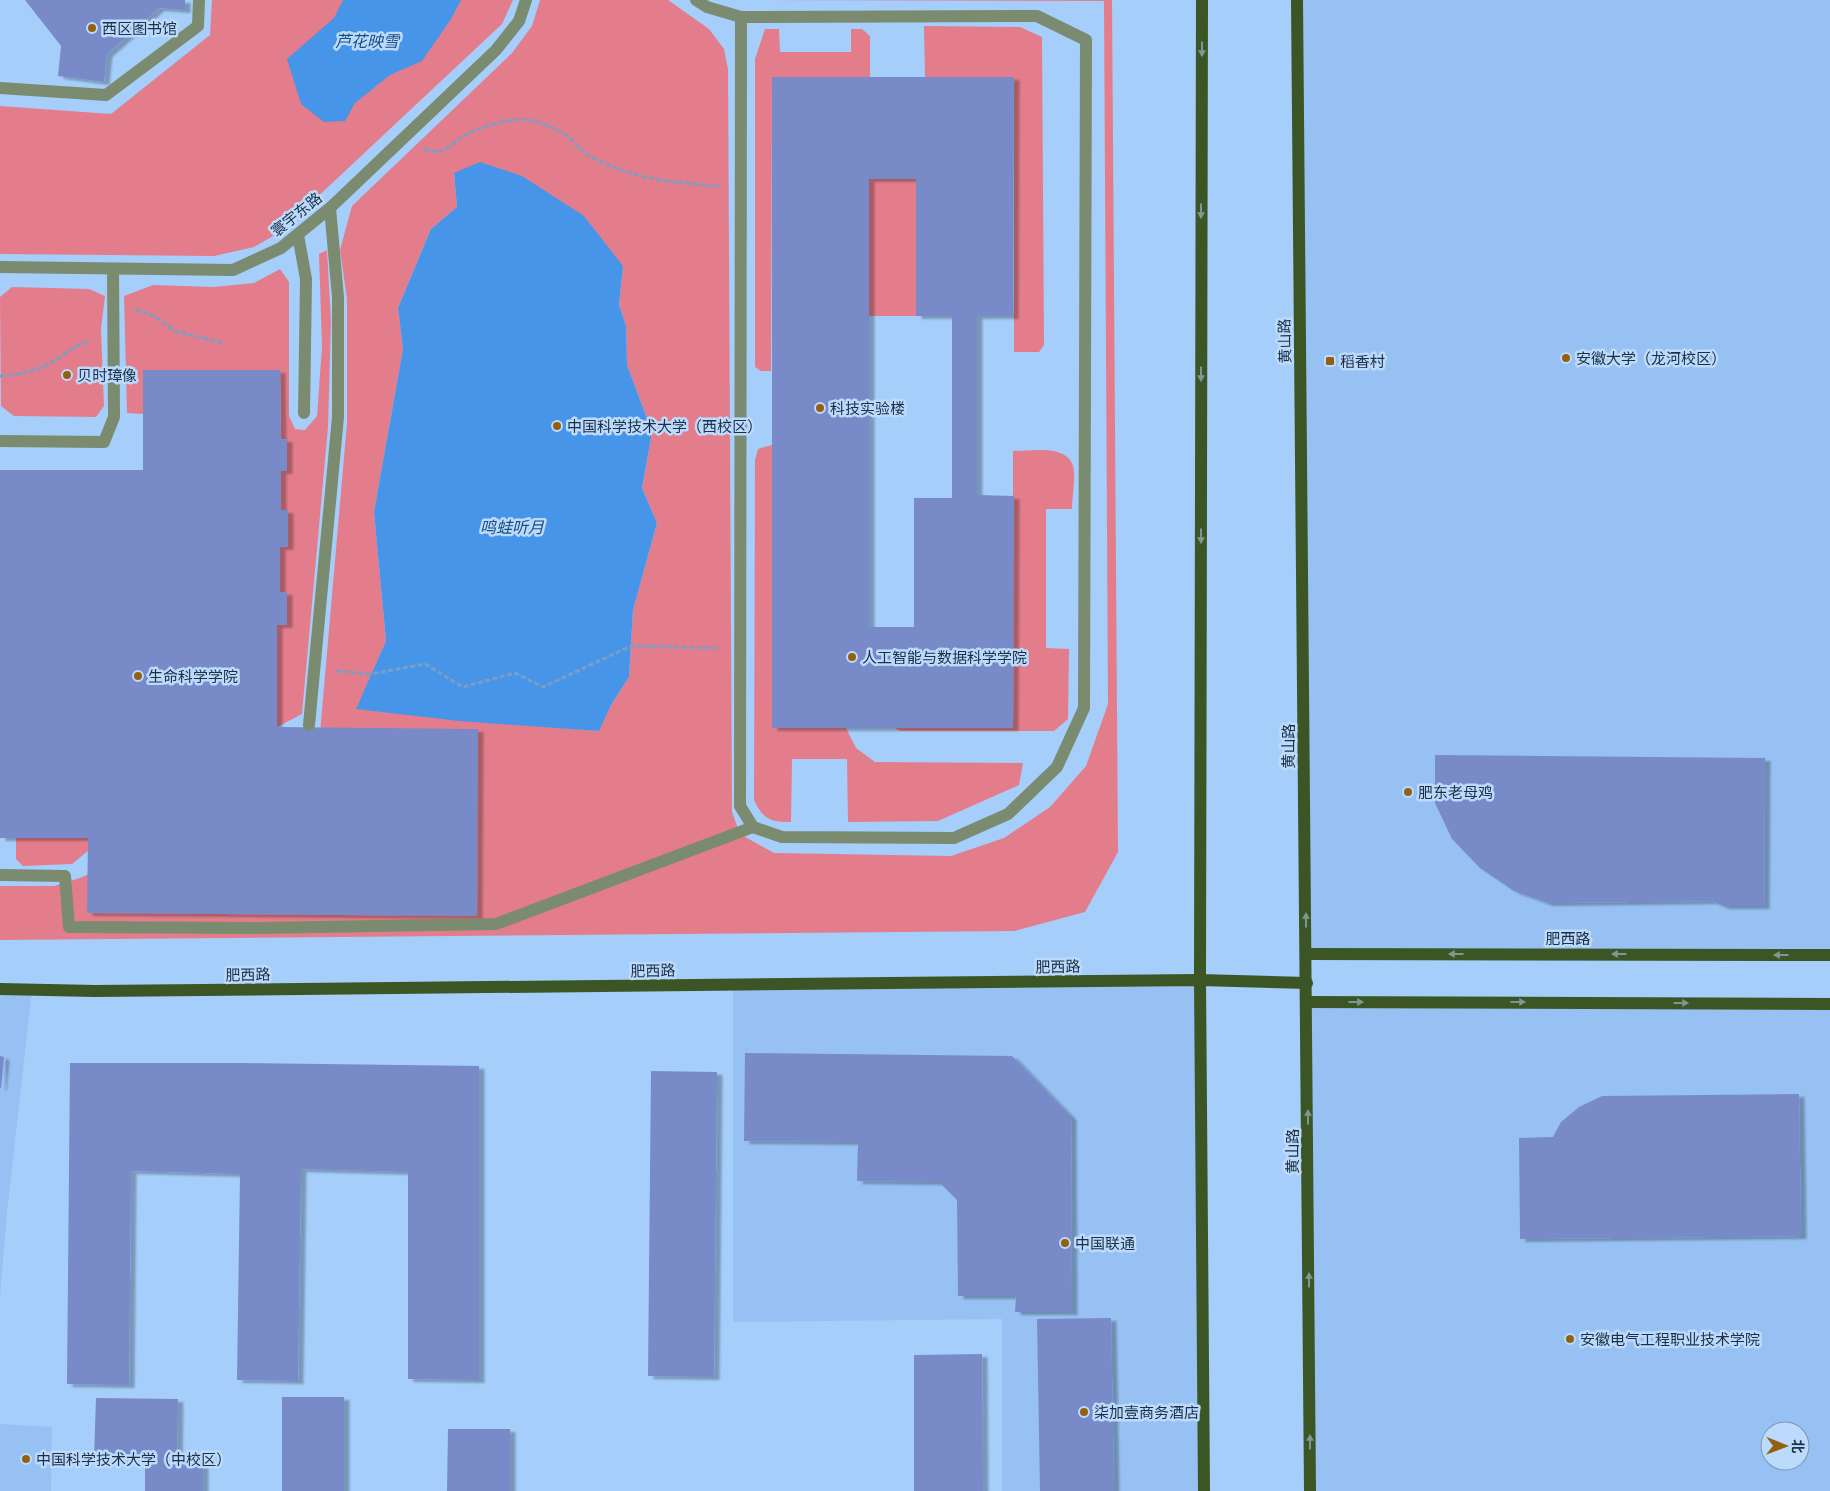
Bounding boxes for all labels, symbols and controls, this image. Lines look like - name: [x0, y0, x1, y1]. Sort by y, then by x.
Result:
- place label: 西区图书馆: [102, 18, 177, 38]
- marker: 西区图书馆: [86, 22, 98, 34]
- water label: 芦花映雪: [335, 30, 401, 52]
- one-way arrow: [1198, 41, 1206, 57]
- street label: 寰宇东路: [266, 187, 326, 241]
- one-way arrow: [1197, 203, 1205, 219]
- street label: 黄山路: [1274, 318, 1294, 364]
- place label: 安徽大学（龙河校区）: [1576, 348, 1726, 368]
- place label: 稻香村: [1340, 351, 1385, 371]
- marker: 安徽大学（龙河校区）: [1560, 352, 1572, 364]
- marker: 稻香村: [1324, 355, 1336, 367]
- place label: 贝时璋像: [77, 365, 137, 385]
- one-way arrow: [1197, 366, 1205, 382]
- marker: 贝时璋像: [61, 369, 73, 381]
- place label: 科技实验楼: [830, 398, 905, 418]
- marker: 科技实验楼: [814, 402, 826, 414]
- place label: 中国科学技术大学（西校区）: [567, 416, 762, 436]
- marker: 中国科学技术大学（西校区）: [551, 420, 563, 432]
- water label: 鸣蛙听月: [480, 516, 545, 538]
- one-way arrow: [1197, 528, 1205, 544]
- place label: 人工智能与数据科学学院: [862, 647, 1027, 667]
- marker: 人工智能与数据科学学院: [846, 651, 858, 663]
- place label: 生命科学学院: [148, 666, 238, 686]
- marker: 生命科学学院: [132, 670, 144, 682]
- street label: 黄山路: [1278, 723, 1298, 769]
- place label: 肥东老母鸡: [1418, 782, 1493, 802]
- marker: 肥东老母鸡: [1402, 786, 1414, 798]
- one-way arrow: [1302, 912, 1310, 928]
- street label: 肥西路: [1545, 928, 1591, 948]
- one-way arrow: [1448, 950, 1464, 958]
- one-way arrow: [1611, 950, 1627, 958]
- one-way arrow: [1773, 951, 1789, 959]
- street label: 肥西路: [1035, 956, 1081, 976]
- street label: 肥西路: [630, 960, 676, 980]
- street label: 肥西路: [225, 964, 271, 984]
- one-way arrow: [1348, 998, 1364, 1006]
- one-way arrow: [1510, 998, 1526, 1006]
- one-way arrow: [1673, 999, 1689, 1007]
- one-way arrow: [1304, 1109, 1312, 1125]
- street label: 黄山路: [1282, 1128, 1302, 1174]
- place label: 中国联通: [1075, 1233, 1135, 1253]
- marker: 中国联通: [1059, 1237, 1071, 1249]
- one-way arrow: [1305, 1272, 1313, 1288]
- place label: 安徽电气工程职业技术学院: [1580, 1329, 1760, 1349]
- marker: 安徽电气工程职业技术学院: [1564, 1333, 1576, 1345]
- place label: 柒加壹商务酒店: [1094, 1402, 1199, 1422]
- marker: 柒加壹商务酒店: [1078, 1406, 1090, 1418]
- north arrow: [1760, 1421, 1810, 1471]
- one-way arrow: [1306, 1434, 1314, 1450]
- text: 北: [1789, 1439, 1808, 1453]
- place label: 中国科学技术大学（中校区）: [36, 1449, 231, 1469]
- marker: 中国科学技术大学（中校区）: [20, 1453, 32, 1465]

